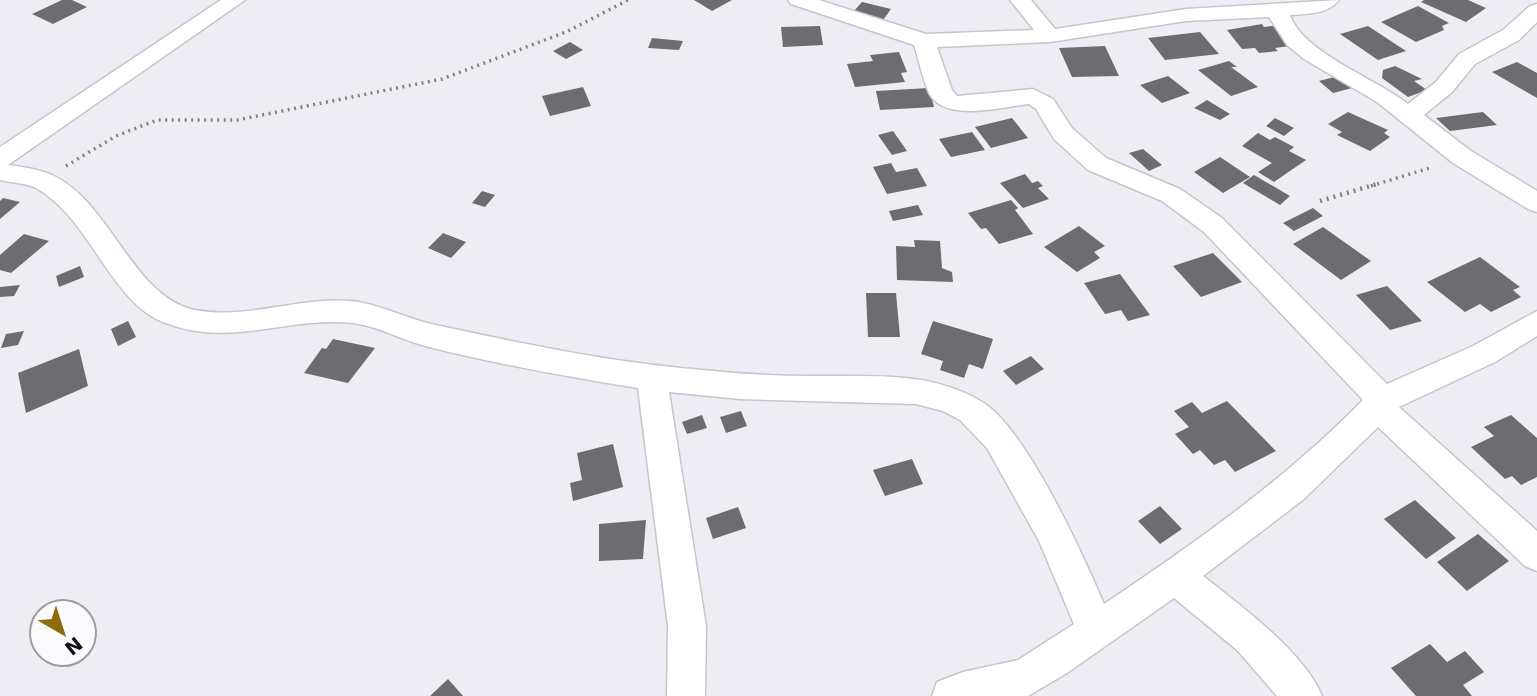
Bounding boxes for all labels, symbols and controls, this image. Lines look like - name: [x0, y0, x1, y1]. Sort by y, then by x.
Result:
- north arrow: [28, 598, 98, 668]
- text: N: [61, 633, 87, 660]

